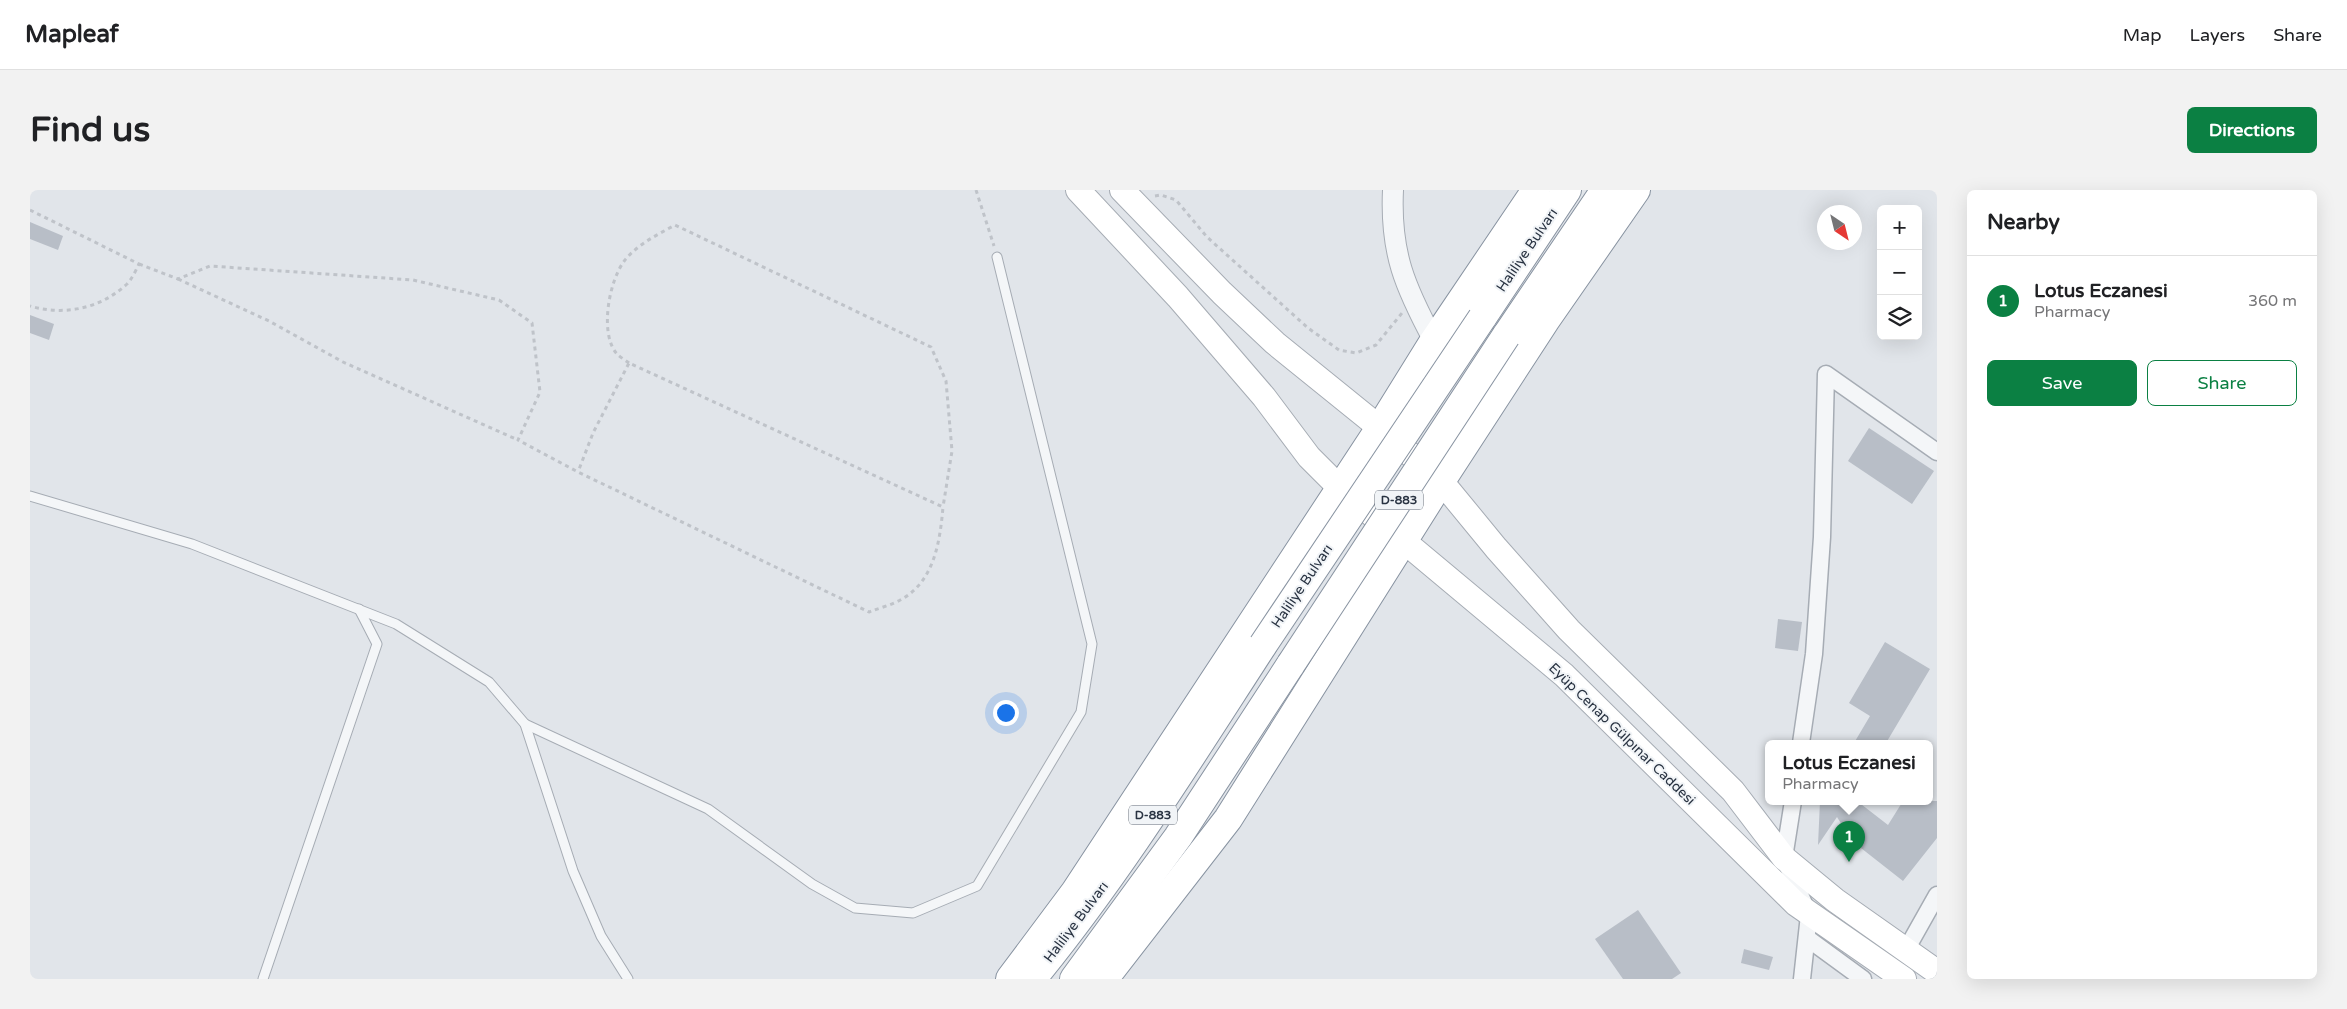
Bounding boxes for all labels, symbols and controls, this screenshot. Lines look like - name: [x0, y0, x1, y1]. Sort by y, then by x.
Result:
- text: Mapleaf: [25, 20, 119, 49]
- text: Map: [2123, 24, 2162, 46]
- text: Layers: [2190, 24, 2245, 46]
- text: Share: [2273, 24, 2322, 46]
- button: Directions: [2187, 107, 2317, 153]
- text: Find us: [30, 109, 150, 151]
- street label: Haliliye Bulvarı: [1493, 205, 1561, 295]
- north arrow: [1817, 205, 1862, 250]
- map controls: [1877, 205, 1922, 340]
- button: +: [1877, 205, 1922, 250]
- text: Nearby: [1987, 210, 2060, 235]
- button: −: [1877, 250, 1922, 295]
- text: Lotus Eczanesi: [2034, 280, 2168, 302]
- text: 1: [1998, 291, 2008, 311]
- text: 360 m: [2248, 291, 2297, 311]
- button: layers: [1877, 295, 1922, 340]
- text: Pharmacy: [2034, 302, 2110, 322]
- button: Save: [1987, 360, 2137, 406]
- button: Share: [2147, 360, 2297, 406]
- road number: D-883: [1375, 490, 1423, 510]
- street label: Haliliye Bulvarı: [1268, 541, 1336, 631]
- street label: Eyüp Cenap Gülpınar Caddesi: [1545, 659, 1699, 809]
- your location: [993, 700, 1019, 726]
- popup: [1765, 740, 1933, 805]
- text: Lotus Eczanesi: [1782, 752, 1916, 774]
- text: Pharmacy: [1782, 774, 1859, 794]
- road number: D-883: [1129, 806, 1177, 824]
- pin: 1: [1833, 821, 1865, 862]
- street label: Haliliye Bulvarı: [1040, 878, 1112, 966]

